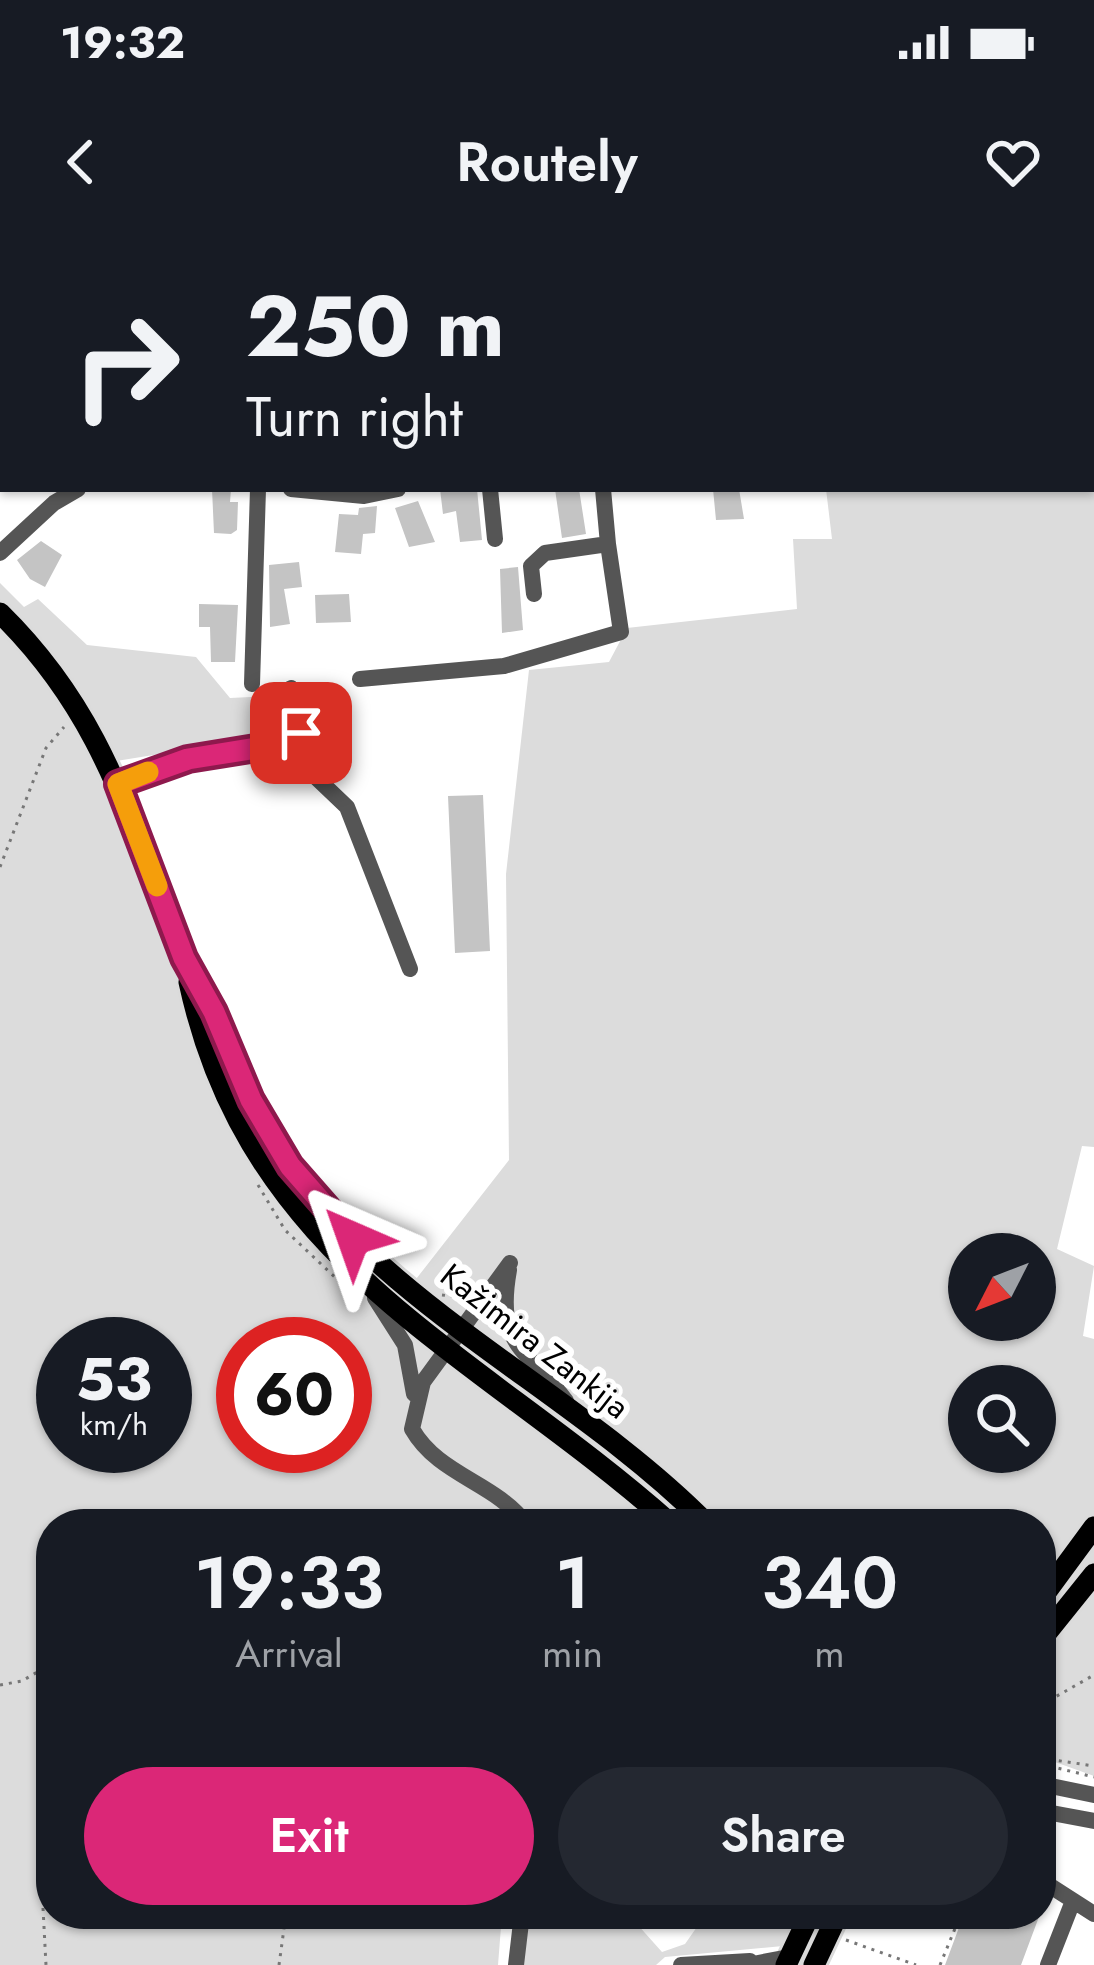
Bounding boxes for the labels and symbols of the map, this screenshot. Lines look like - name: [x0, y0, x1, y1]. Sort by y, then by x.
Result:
- pin: [250, 682, 352, 784]
- position arrow: [290, 1175, 416, 1301]
- north arrow: [948, 1233, 1056, 1341]
- street label: Kažimira Zankija: [431, 1252, 639, 1430]
- speed limit sign: 60: [216, 1317, 372, 1473]

